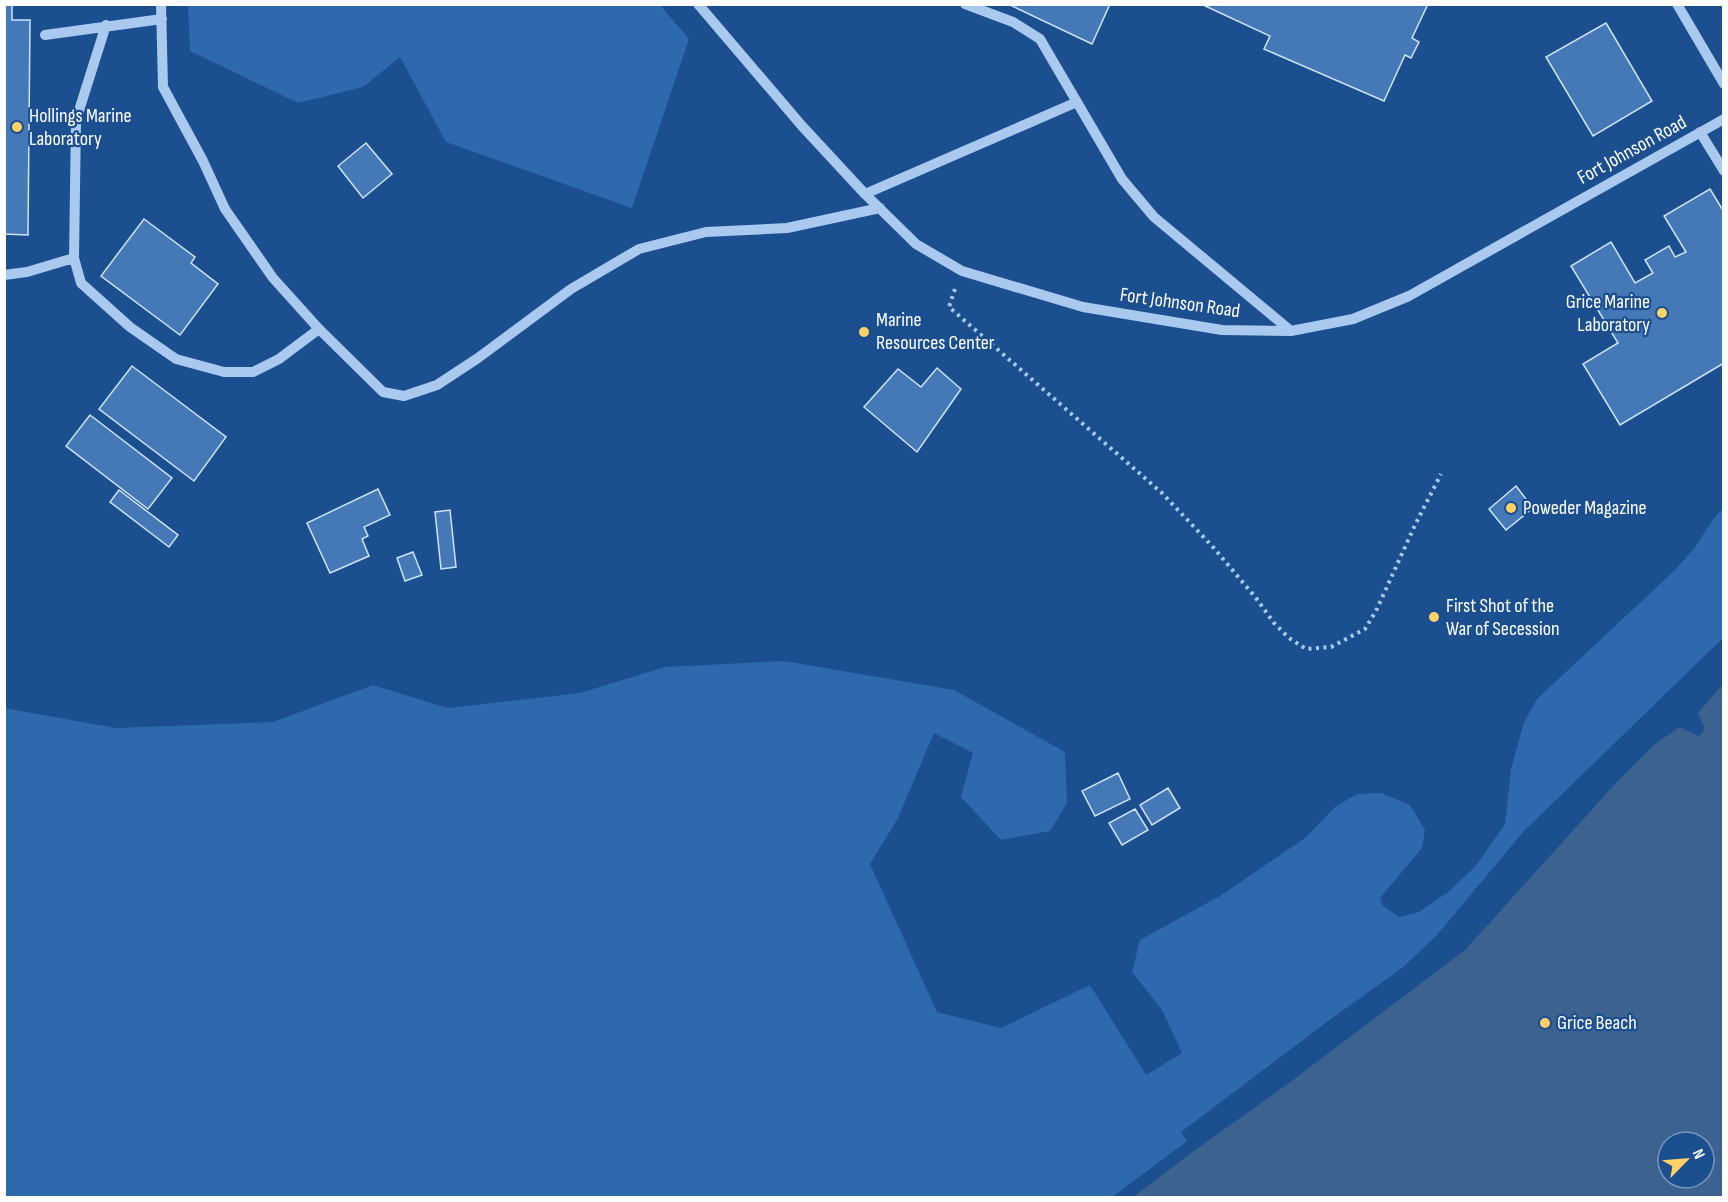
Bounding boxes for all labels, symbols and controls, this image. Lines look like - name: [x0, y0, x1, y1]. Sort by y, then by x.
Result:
- place label: Hollings Marine Laboratory: [29, 104, 132, 151]
- street label: Fort Johnson Road: [1573, 110, 1691, 190]
- marker: Hollings Marine Laboratory: [10, 120, 24, 134]
- street label: Fort Johnson Road: [1118, 283, 1242, 323]
- place label: Grice Marine Laboratory: [1566, 290, 1650, 337]
- marker: Grice Marine Laboratory: [1655, 306, 1669, 320]
- place label: Marine Resources Center: [876, 308, 995, 355]
- marker: Marine Resources Center: [857, 325, 871, 339]
- place label: Poweder Magazine: [1523, 496, 1647, 520]
- marker: Poweder Magazine: [1504, 501, 1518, 515]
- place label: First Shot of the War of Secession: [1446, 594, 1560, 641]
- marker: First Shot of the War of Secession: [1427, 610, 1441, 624]
- place label: Grice Beach: [1557, 1011, 1637, 1035]
- marker: Grice Beach: [1538, 1016, 1552, 1030]
- north arrow: [1656, 1130, 1716, 1190]
- text: N: [1688, 1146, 1709, 1162]

